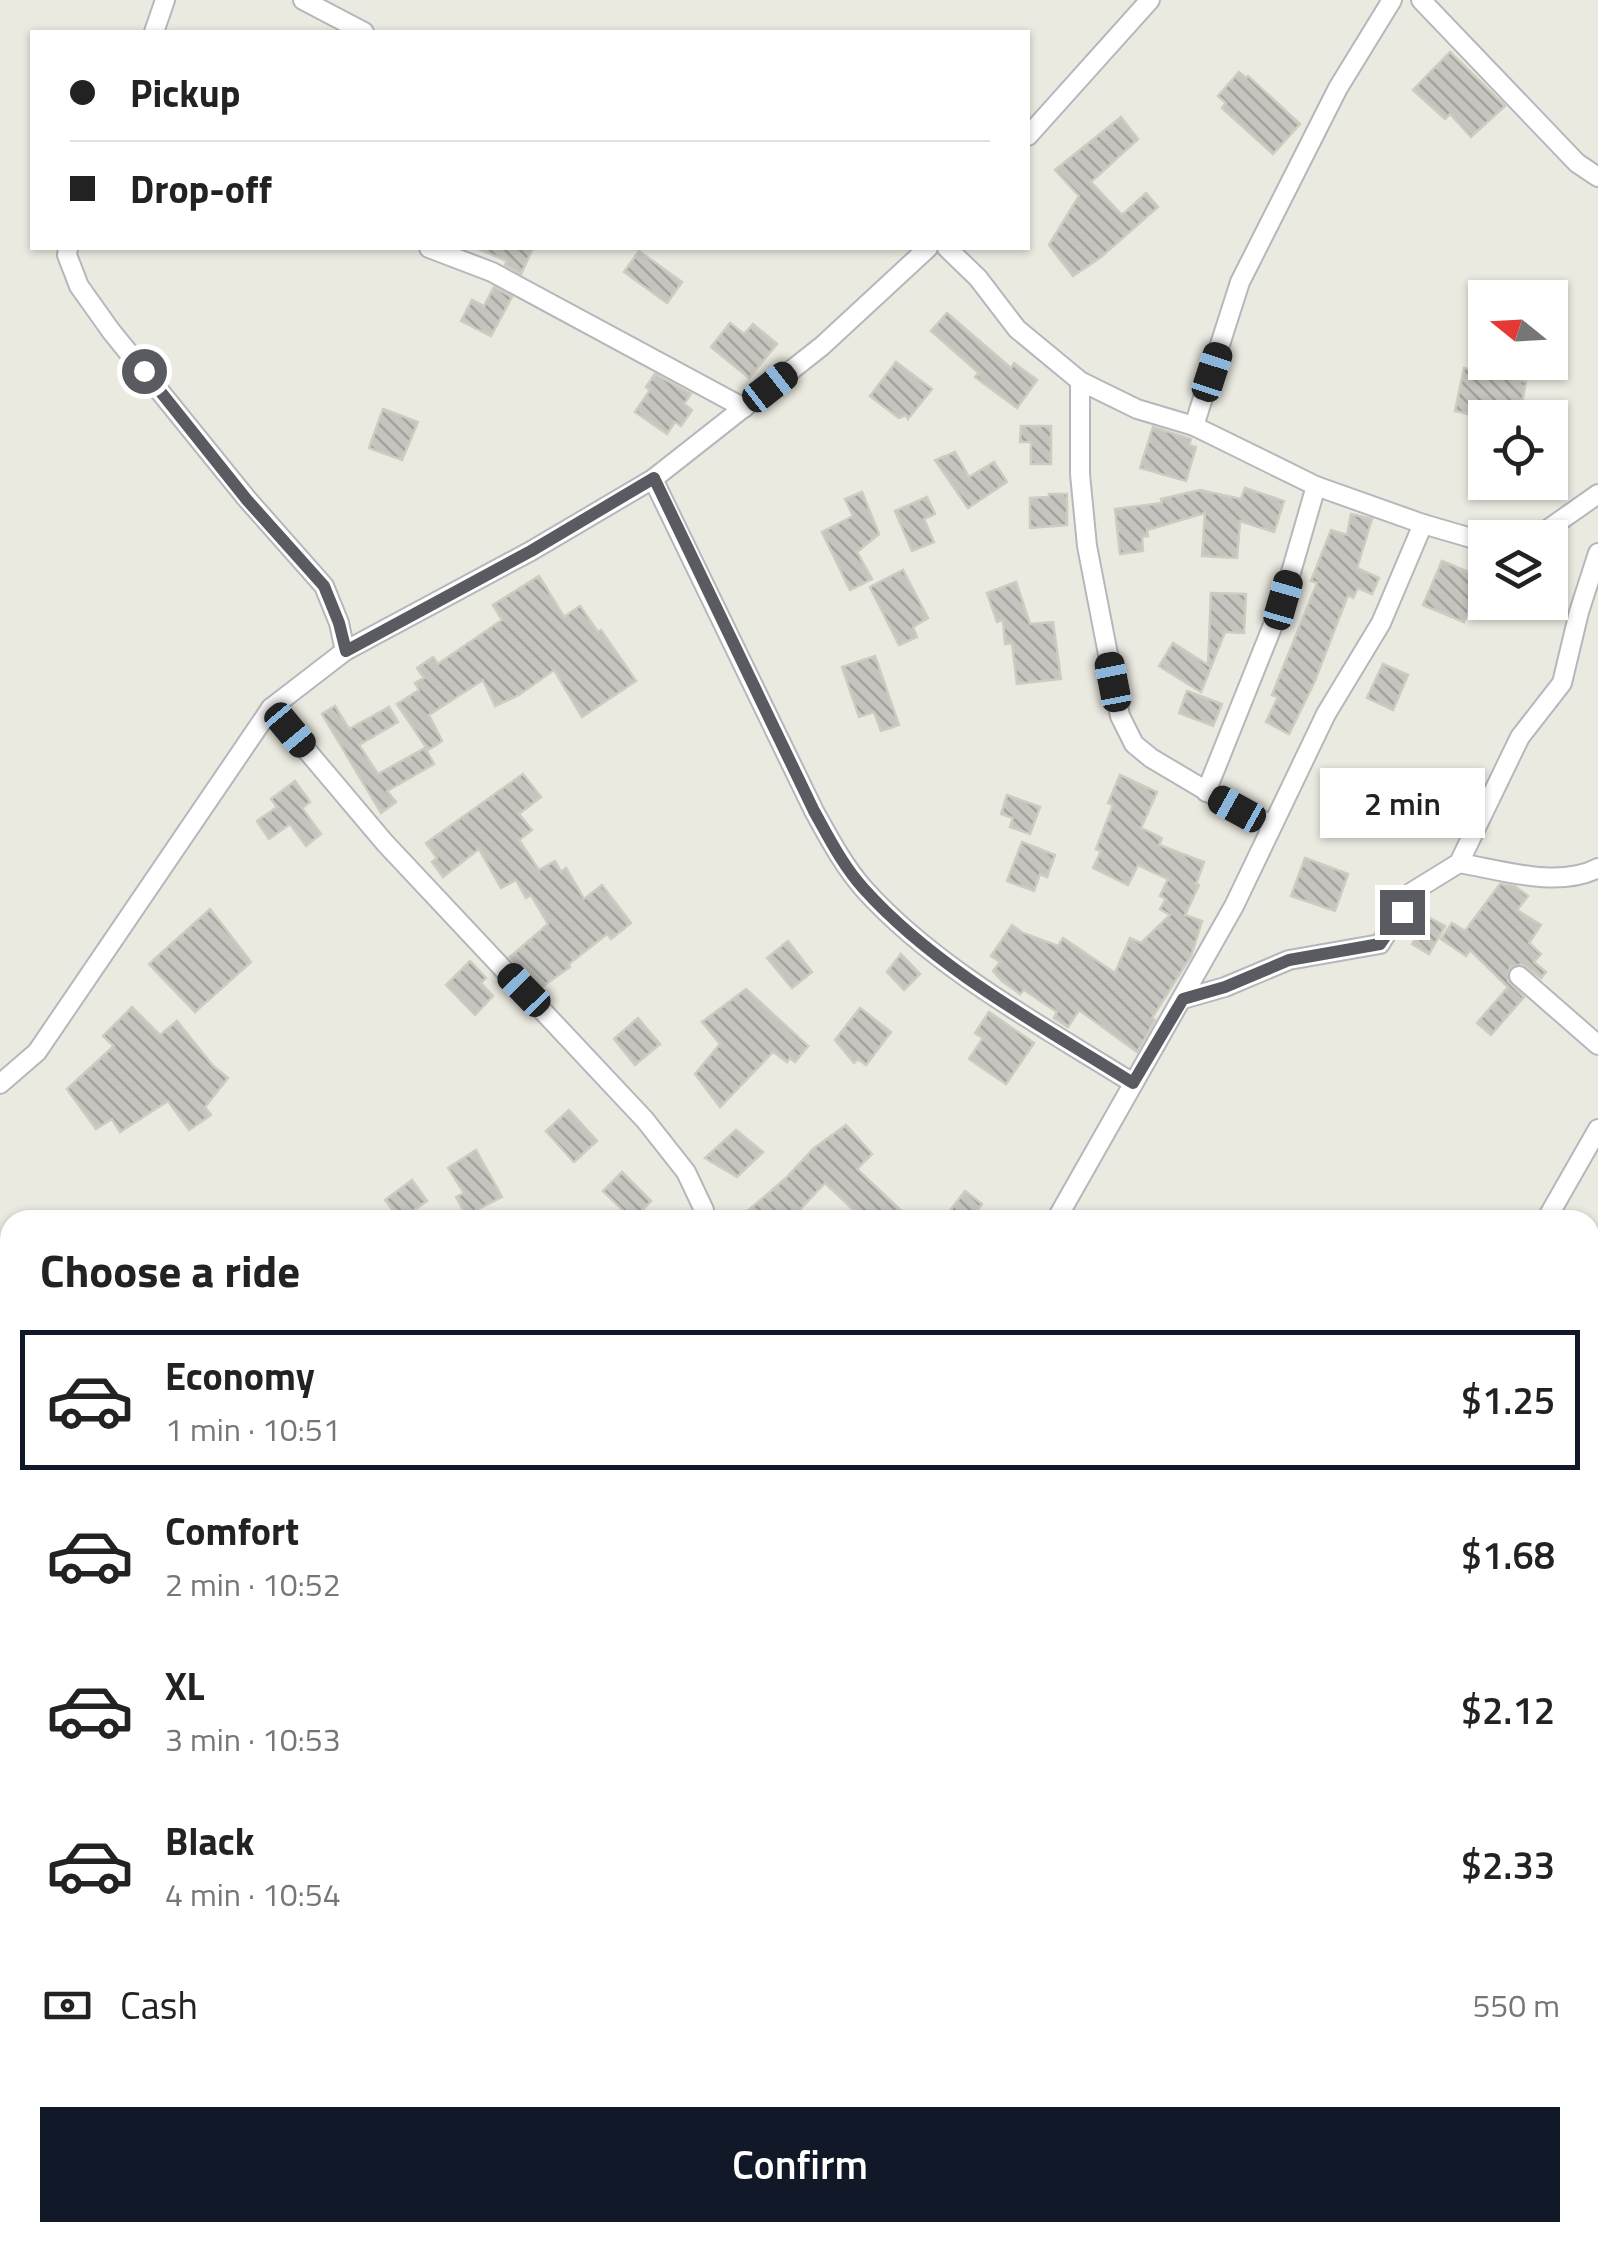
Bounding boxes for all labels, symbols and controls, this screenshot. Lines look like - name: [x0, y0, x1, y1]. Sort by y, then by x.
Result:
- text: Pickup: [130, 64, 240, 122]
- text: Drop-off: [130, 160, 272, 218]
- north arrow: [1468, 280, 1568, 380]
- map controls: [1468, 280, 1568, 620]
- car: [1188, 339, 1236, 405]
- route start: [122, 349, 167, 394]
- car: [737, 357, 803, 417]
- button: locate: [1468, 400, 1568, 500]
- button: layers: [1468, 520, 1568, 620]
- car: [1260, 567, 1306, 633]
- car: [1093, 650, 1133, 714]
- car: [259, 697, 321, 763]
- callout: 2 min: [1320, 767, 1484, 837]
- text: 2 min: [1364, 779, 1441, 827]
- car: [1203, 781, 1271, 837]
- route end: [1380, 890, 1425, 935]
- car: [492, 958, 556, 1022]
- text: Choose a ride: [40, 1236, 300, 1304]
- text: Economy: [165, 1347, 315, 1405]
- icon: car: [45, 1355, 135, 1445]
- text: $1.25: [1461, 1371, 1555, 1429]
- text: 1 min · 10:51: [165, 1405, 341, 1453]
- text: Comfort: [165, 1502, 299, 1560]
- icon: car: [45, 1510, 135, 1600]
- text: $1.68: [1461, 1526, 1555, 1584]
- text: 2 min · 10:52: [165, 1560, 341, 1608]
- text: XL: [165, 1657, 205, 1715]
- icon: car: [45, 1665, 135, 1755]
- text: $2.12: [1461, 1681, 1555, 1739]
- text: 3 min · 10:53: [165, 1715, 341, 1763]
- text: Black: [165, 1812, 254, 1870]
- icon: car: [45, 1820, 135, 1910]
- text: $2.33: [1461, 1836, 1555, 1894]
- text: 4 min · 10:54: [165, 1870, 341, 1918]
- text: Cash: [120, 1976, 198, 2034]
- icon: cash: [40, 1978, 95, 2033]
- text: 550 m: [1472, 1981, 1560, 2029]
- button: Confirm: [40, 2107, 1560, 2222]

